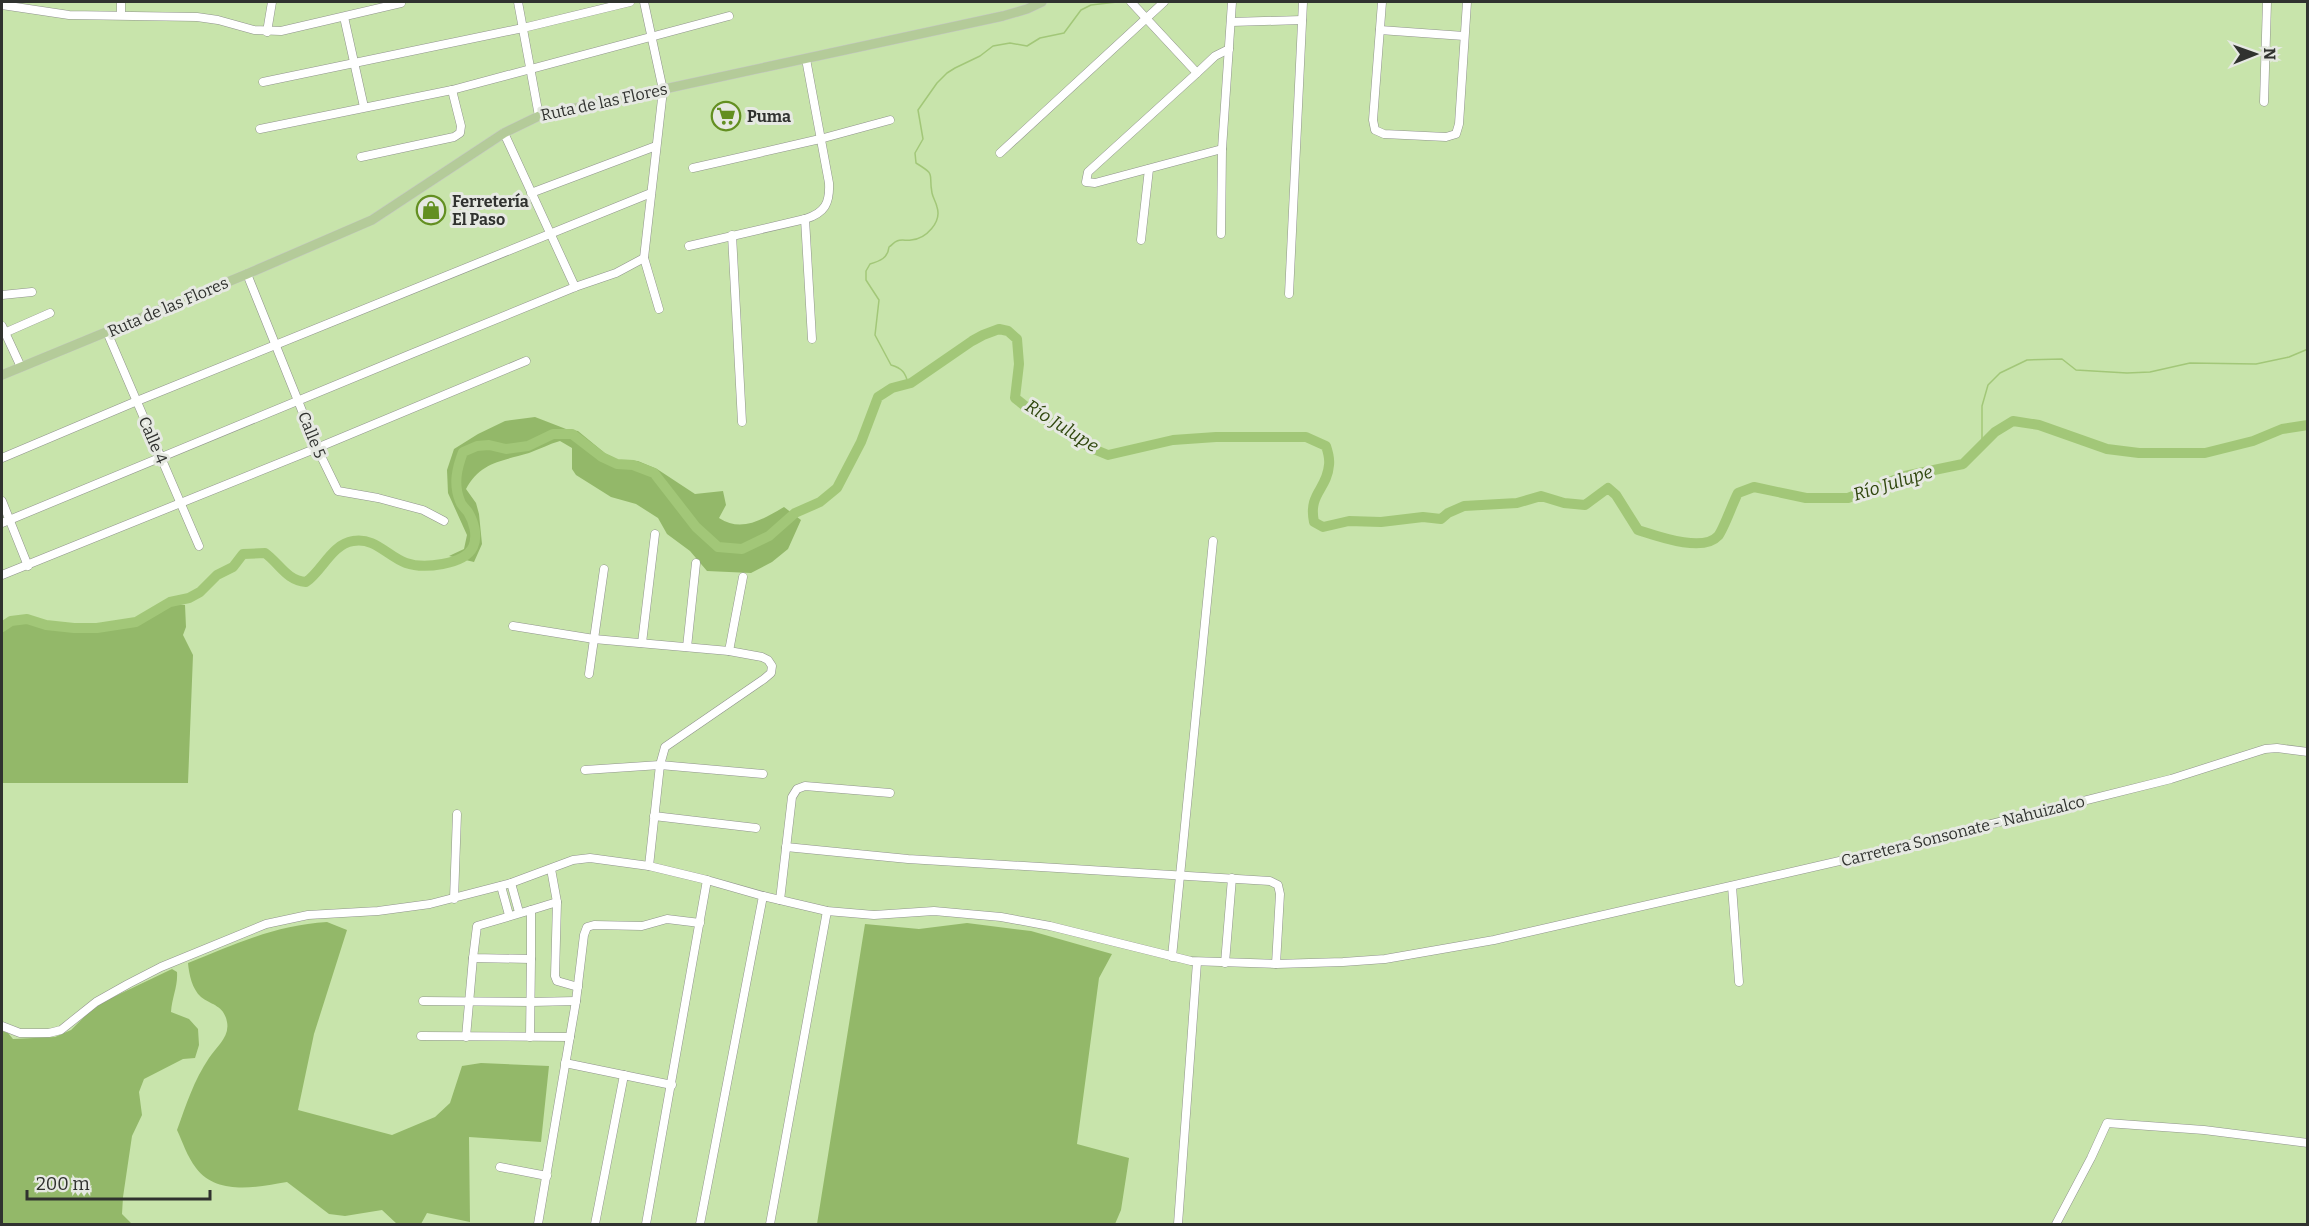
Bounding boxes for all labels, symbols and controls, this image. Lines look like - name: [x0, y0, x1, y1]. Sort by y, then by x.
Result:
- north arrow: [2225, 24, 2285, 84]
- text: N: [2260, 47, 2279, 60]
- street label: Ruta de las Flores: [539, 79, 669, 125]
- supermarket icon: Puma: [710, 100, 742, 132]
- place label: Puma: [747, 107, 791, 126]
- place label: Ferretería El Paso: [452, 192, 529, 229]
- shop icon: Ferretería El Paso: [415, 194, 447, 226]
- street label: Ruta de las Flores: [105, 273, 231, 341]
- water label: Río Julupe: [1021, 395, 1103, 457]
- street label: Calle 5: [294, 409, 330, 461]
- street label: Calle 4: [135, 414, 172, 467]
- water label: Río Julupe: [1851, 460, 1935, 506]
- street label: Carretera Sonsonate - Nahuizalco: [1839, 791, 2087, 871]
- scale bar: [27, 1163, 210, 1201]
- text: 200 m: [36, 1173, 90, 1195]

